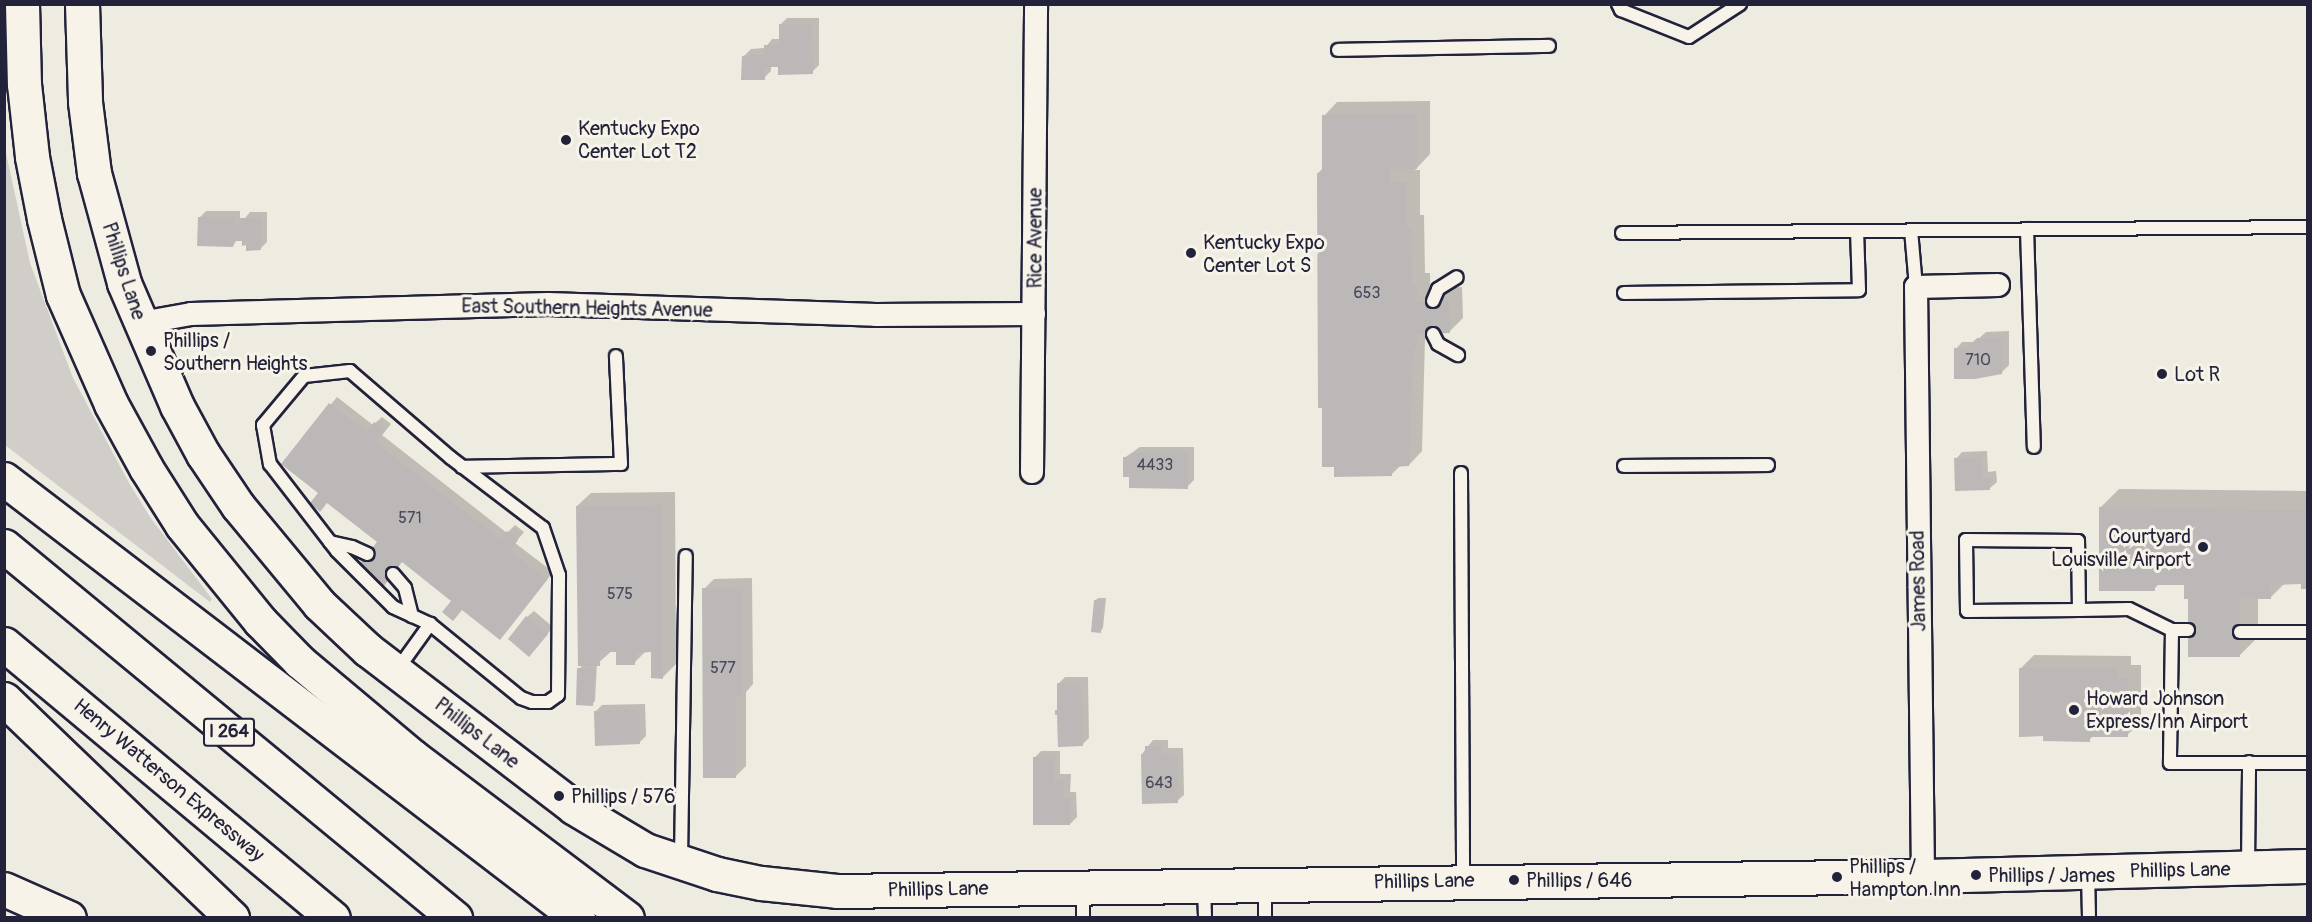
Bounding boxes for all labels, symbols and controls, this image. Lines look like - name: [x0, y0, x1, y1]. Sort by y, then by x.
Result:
- place label: Kentucky Expo Center Lot T2: [578, 116, 700, 163]
- marker: Kentucky Expo Center Lot T2: [559, 133, 573, 147]
- street label: Rice Avenue: [1023, 188, 1047, 288]
- street label: Phillips Lane: [97, 219, 151, 323]
- place label: Kentucky Expo Center Lot S: [1203, 230, 1325, 277]
- marker: Kentucky Expo Center Lot S: [1184, 246, 1198, 260]
- house number: 653: [1354, 283, 1380, 303]
- street label: East Southern Heights Avenue: [461, 294, 713, 322]
- place label: Phillips / Southern Heights: [163, 328, 307, 375]
- marker: Phillips / Southern Heights: [144, 344, 158, 358]
- house number: 710: [1965, 350, 1991, 370]
- place label: Lot R: [2174, 362, 2220, 386]
- marker: Lot R: [2155, 367, 2169, 381]
- house number: 4433: [1137, 455, 1173, 475]
- house number: 571: [398, 508, 422, 528]
- place label: Courtyard Louisville Airport: [2051, 524, 2191, 571]
- street label: James Road: [1905, 530, 1931, 632]
- marker: Courtyard Louisville Airport: [2196, 540, 2210, 554]
- house number: 575: [607, 584, 633, 604]
- house number: 577: [710, 658, 736, 678]
- place label: Howard Johnson Express/Inn Airport: [2086, 686, 2248, 733]
- street label: Phillips Lane: [430, 692, 524, 774]
- street label: Henry Watterson Expressway: [69, 693, 269, 867]
- marker: Howard Johnson Express/Inn Airport: [2067, 703, 2081, 717]
- road number: I 264: [202, 717, 256, 747]
- house number: 643: [1145, 773, 1173, 793]
- place label: Phillips / 576: [571, 784, 676, 808]
- marker: Phillips / 576: [552, 789, 566, 803]
- place label: Phillips / Hampton Inn: [1849, 854, 1961, 901]
- street label: Phillips Lane: [2129, 857, 2231, 883]
- place label: Phillips / James: [1988, 863, 2115, 887]
- street label: Phillips Lane: [1373, 868, 1475, 894]
- place label: Phillips / 646: [1526, 868, 1632, 892]
- marker: Phillips / James: [1969, 868, 1983, 882]
- marker: Phillips / Hampton Inn: [1830, 870, 1844, 884]
- marker: Phillips / 646: [1507, 873, 1521, 887]
- street label: Phillips Lane: [887, 876, 989, 902]

